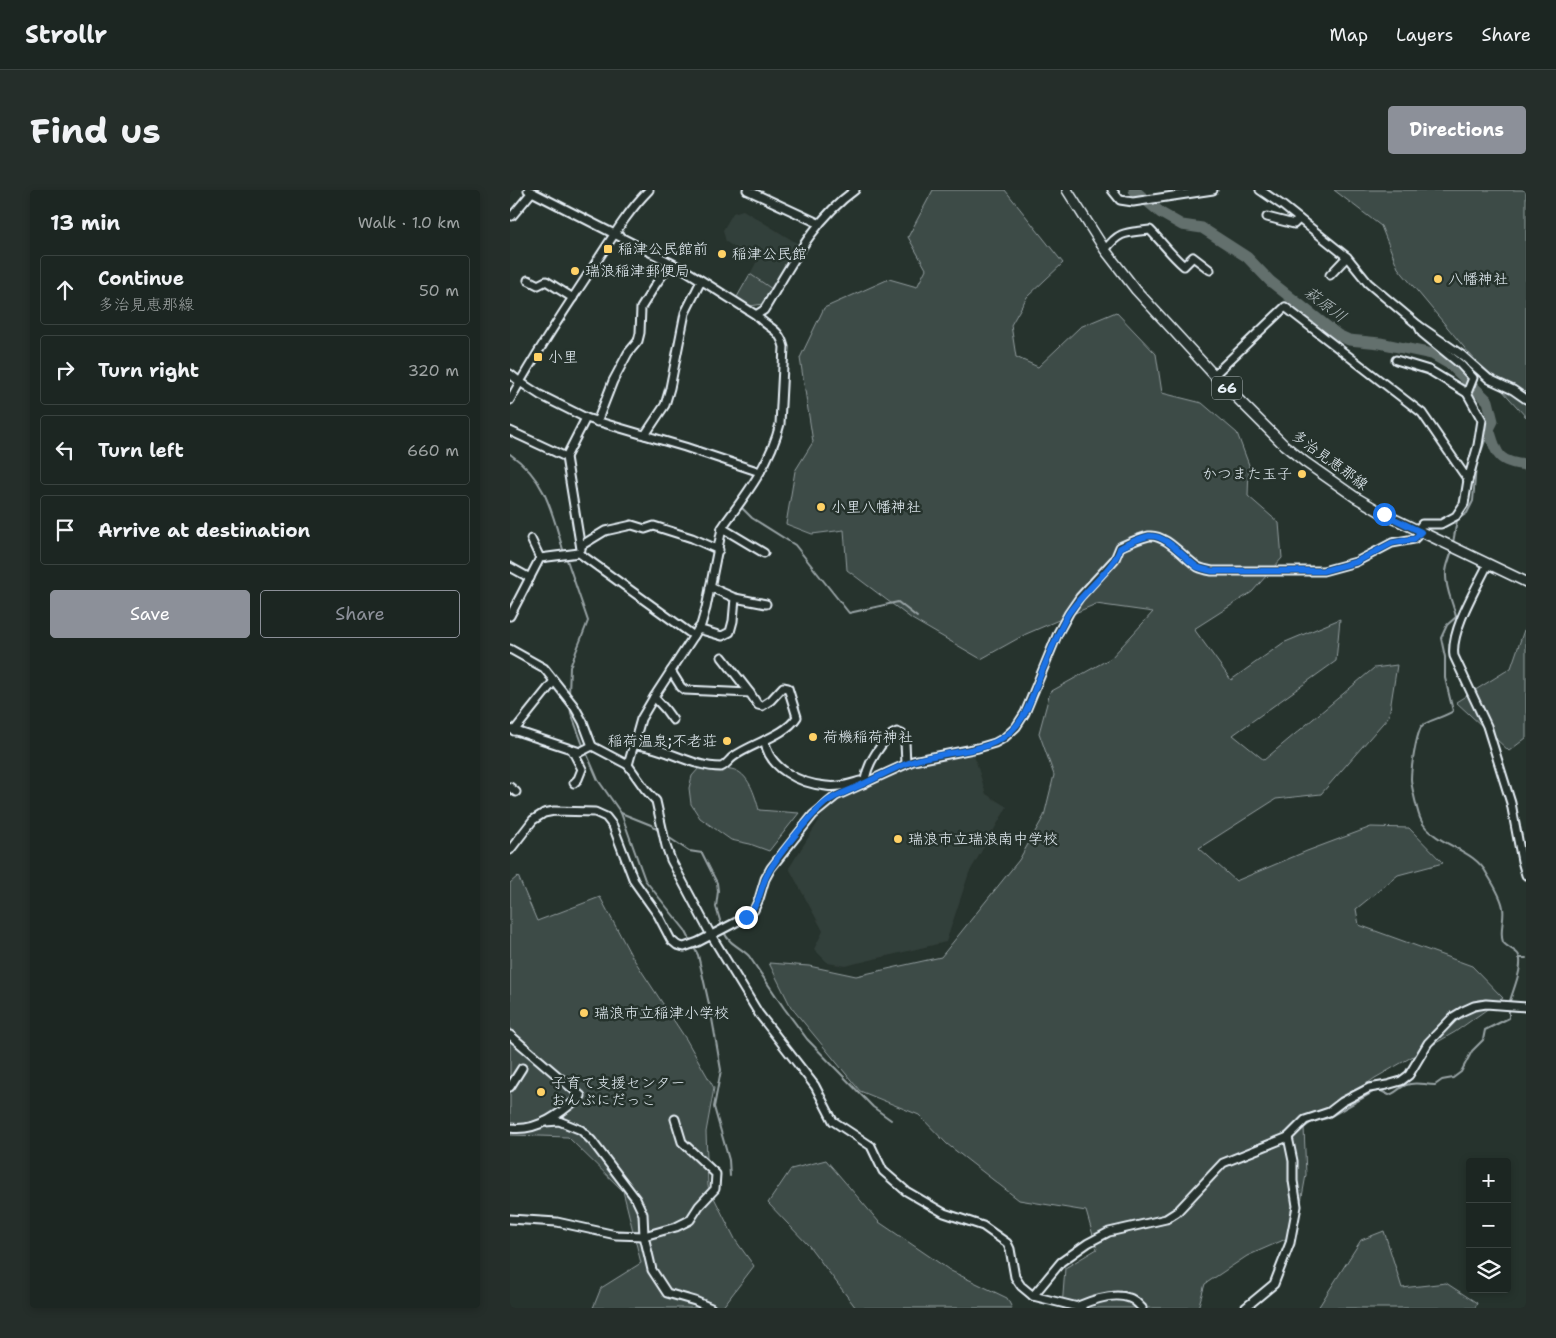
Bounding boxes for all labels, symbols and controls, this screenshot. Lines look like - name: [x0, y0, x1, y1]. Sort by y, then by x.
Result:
- text: Strollr: [25, 19, 107, 51]
- text: Map: [1330, 23, 1368, 47]
- text: Layers: [1396, 23, 1453, 47]
- text: Share: [1481, 23, 1531, 47]
- button: Directions: [1388, 106, 1526, 154]
- text: Find us: [30, 107, 161, 154]
- text: 13 min: [50, 209, 120, 237]
- text: Walk · 1.0 km: [358, 212, 460, 233]
- place label: 稲津公民館前: [618, 239, 708, 259]
- marker: 稲津公民館前: [602, 243, 614, 255]
- place label: 稲津公民館: [732, 244, 807, 264]
- marker: 稲津公民館: [716, 248, 728, 260]
- place label: 瑞浪稲津郵便局: [585, 261, 690, 281]
- marker: 瑞浪稲津郵便局: [569, 265, 581, 277]
- text: Continue: [98, 266, 184, 291]
- place label: 八幡神社: [1448, 269, 1508, 289]
- marker: 八幡神社: [1432, 273, 1444, 285]
- icon: ahead: [51, 276, 79, 304]
- text: 50 m: [419, 280, 459, 301]
- water label: 萩原川: [1300, 282, 1351, 327]
- text: 多治見恵那線: [98, 294, 194, 315]
- place label: 小里: [548, 347, 578, 367]
- marker: 小里: [532, 351, 544, 363]
- icon: right: [51, 356, 79, 384]
- text: Turn right: [98, 358, 199, 383]
- text: 320 m: [408, 360, 459, 381]
- road number: 66: [1212, 377, 1242, 400]
- street label: 多治見恵那線: [1288, 425, 1372, 495]
- icon: left: [51, 436, 79, 464]
- text: Turn left: [98, 438, 184, 463]
- text: 660 m: [407, 440, 459, 461]
- place label: かつまた玉子: [1202, 464, 1292, 484]
- marker: かつまた玉子: [1296, 468, 1308, 480]
- place label: 小里八幡神社: [831, 497, 921, 517]
- marker: 小里八幡神社: [815, 501, 827, 513]
- route start: [1373, 503, 1396, 526]
- icon: arrive: [51, 516, 79, 544]
- text: Arrive at destination: [98, 518, 310, 543]
- button: Save: [50, 590, 250, 638]
- button: Share: [260, 590, 460, 638]
- place label: 荷機稲荷神社: [823, 727, 913, 747]
- place label: 稲荷温泉;不老荘: [608, 731, 717, 751]
- marker: 荷機稲荷神社: [807, 731, 819, 743]
- marker: 稲荷温泉;不老荘: [721, 735, 733, 747]
- place label: 瑞浪市立瑞浪南中学校: [908, 829, 1058, 849]
- marker: 瑞浪市立瑞浪南中学校: [892, 833, 904, 845]
- route end: [735, 906, 758, 929]
- place label: 瑞浪市立稲津小学校: [594, 1003, 729, 1023]
- marker: 瑞浪市立稲津小学校: [578, 1007, 590, 1019]
- place label: 子育て支援センター おんぶにだっこ: [551, 1073, 685, 1110]
- marker: 子育て支援センター おんぶにだっこ: [535, 1086, 547, 1098]
- map controls: [1466, 1158, 1511, 1293]
- button: +: [1466, 1158, 1511, 1203]
- button: −: [1466, 1203, 1511, 1248]
- button: layers: [1466, 1248, 1511, 1293]

